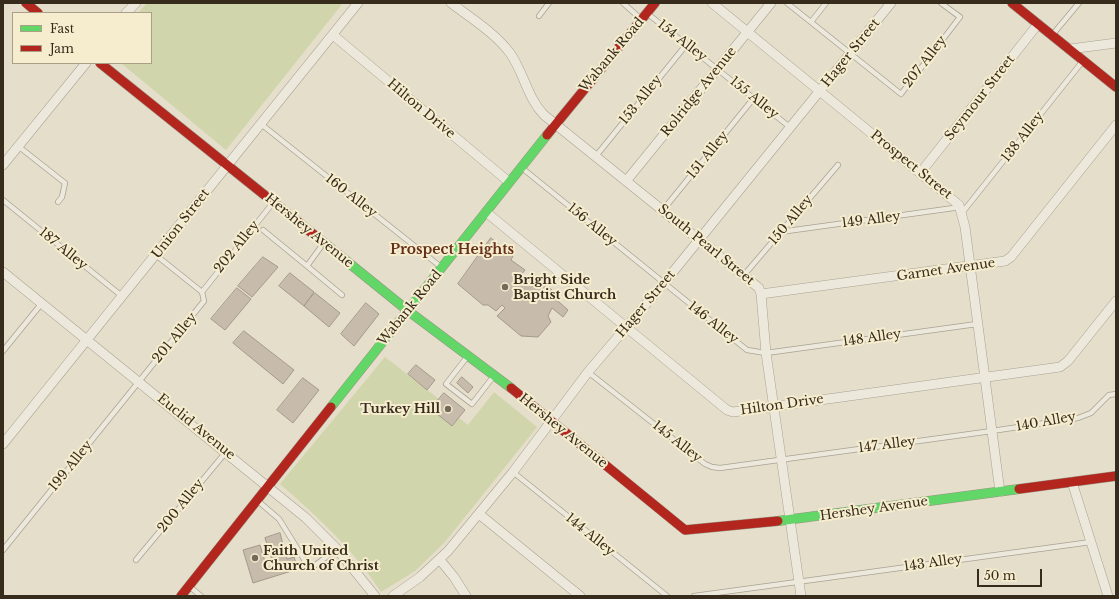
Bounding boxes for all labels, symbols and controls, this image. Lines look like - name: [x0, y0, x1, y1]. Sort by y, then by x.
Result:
- legend: [12, 12, 152, 64]
- street label: Wabank Road: [576, 15, 648, 95]
- street label: Hager Street: [819, 16, 883, 90]
- street label: 154 Alley: [654, 17, 710, 65]
- text: Fast: [50, 21, 74, 36]
- street label: 207 Alley: [900, 33, 950, 91]
- text: Jam: [50, 41, 74, 56]
- street label: Rolridge Avenue: [658, 44, 740, 140]
- street label: Seymour Street: [942, 52, 1018, 144]
- street label: 153 Alley: [616, 72, 666, 128]
- street label: 155 Alley: [726, 74, 782, 122]
- street label: Hilton Drive: [384, 76, 458, 142]
- street label: 138 Alley: [999, 109, 1047, 165]
- street label: Prospect Street: [867, 127, 955, 203]
- street label: 151 Alley: [684, 128, 732, 182]
- street label: 160 Alley: [322, 171, 380, 221]
- street label: Union Street: [149, 186, 213, 262]
- street label: Hershey Avenue: [262, 191, 356, 271]
- street label: 150 Alley: [766, 192, 816, 248]
- street label: 156 Alley: [564, 200, 620, 250]
- street label: South Pearl Street: [655, 201, 757, 289]
- street label: 149 Alley: [840, 209, 902, 231]
- street label: 202 Alley: [211, 218, 263, 276]
- street label: 187 Alley: [36, 225, 90, 273]
- district label: Prospect Heights: [390, 242, 514, 258]
- street label: Garnet Avenue: [896, 255, 996, 285]
- street label: Wabank Road: [375, 267, 445, 349]
- street label: Hager Street: [613, 267, 679, 341]
- place label: Bright Side Baptist Church: [513, 272, 616, 303]
- marker: Bright Side Baptist Church: [500, 282, 510, 292]
- street label: 146 Alley: [685, 299, 741, 347]
- street label: 201 Alley: [149, 310, 201, 366]
- street label: 148 Alley: [842, 326, 902, 350]
- street label: Euclid Avenue: [154, 391, 238, 463]
- street label: Hershey Avenue: [516, 391, 610, 471]
- street label: Hilton Drive: [739, 391, 825, 419]
- place label: Turkey Hill: [360, 401, 440, 417]
- marker: Turkey Hill: [443, 404, 453, 414]
- street label: 140 Alley: [1015, 409, 1077, 435]
- street label: 145 Alley: [649, 418, 705, 466]
- street label: 147 Alley: [857, 434, 917, 456]
- street label: 199 Alley: [46, 438, 96, 494]
- street label: 200 Alley: [155, 476, 207, 536]
- street label: Hershey Avenue: [819, 494, 929, 524]
- street label: 144 Alley: [562, 510, 618, 560]
- place label: Faith United Church of Christ: [263, 543, 379, 574]
- street label: 143 Alley: [903, 551, 963, 575]
- marker: Faith United Church of Christ: [250, 553, 260, 563]
- scale bar: [979, 561, 1044, 587]
- text: 50 m: [984, 568, 1016, 583]

